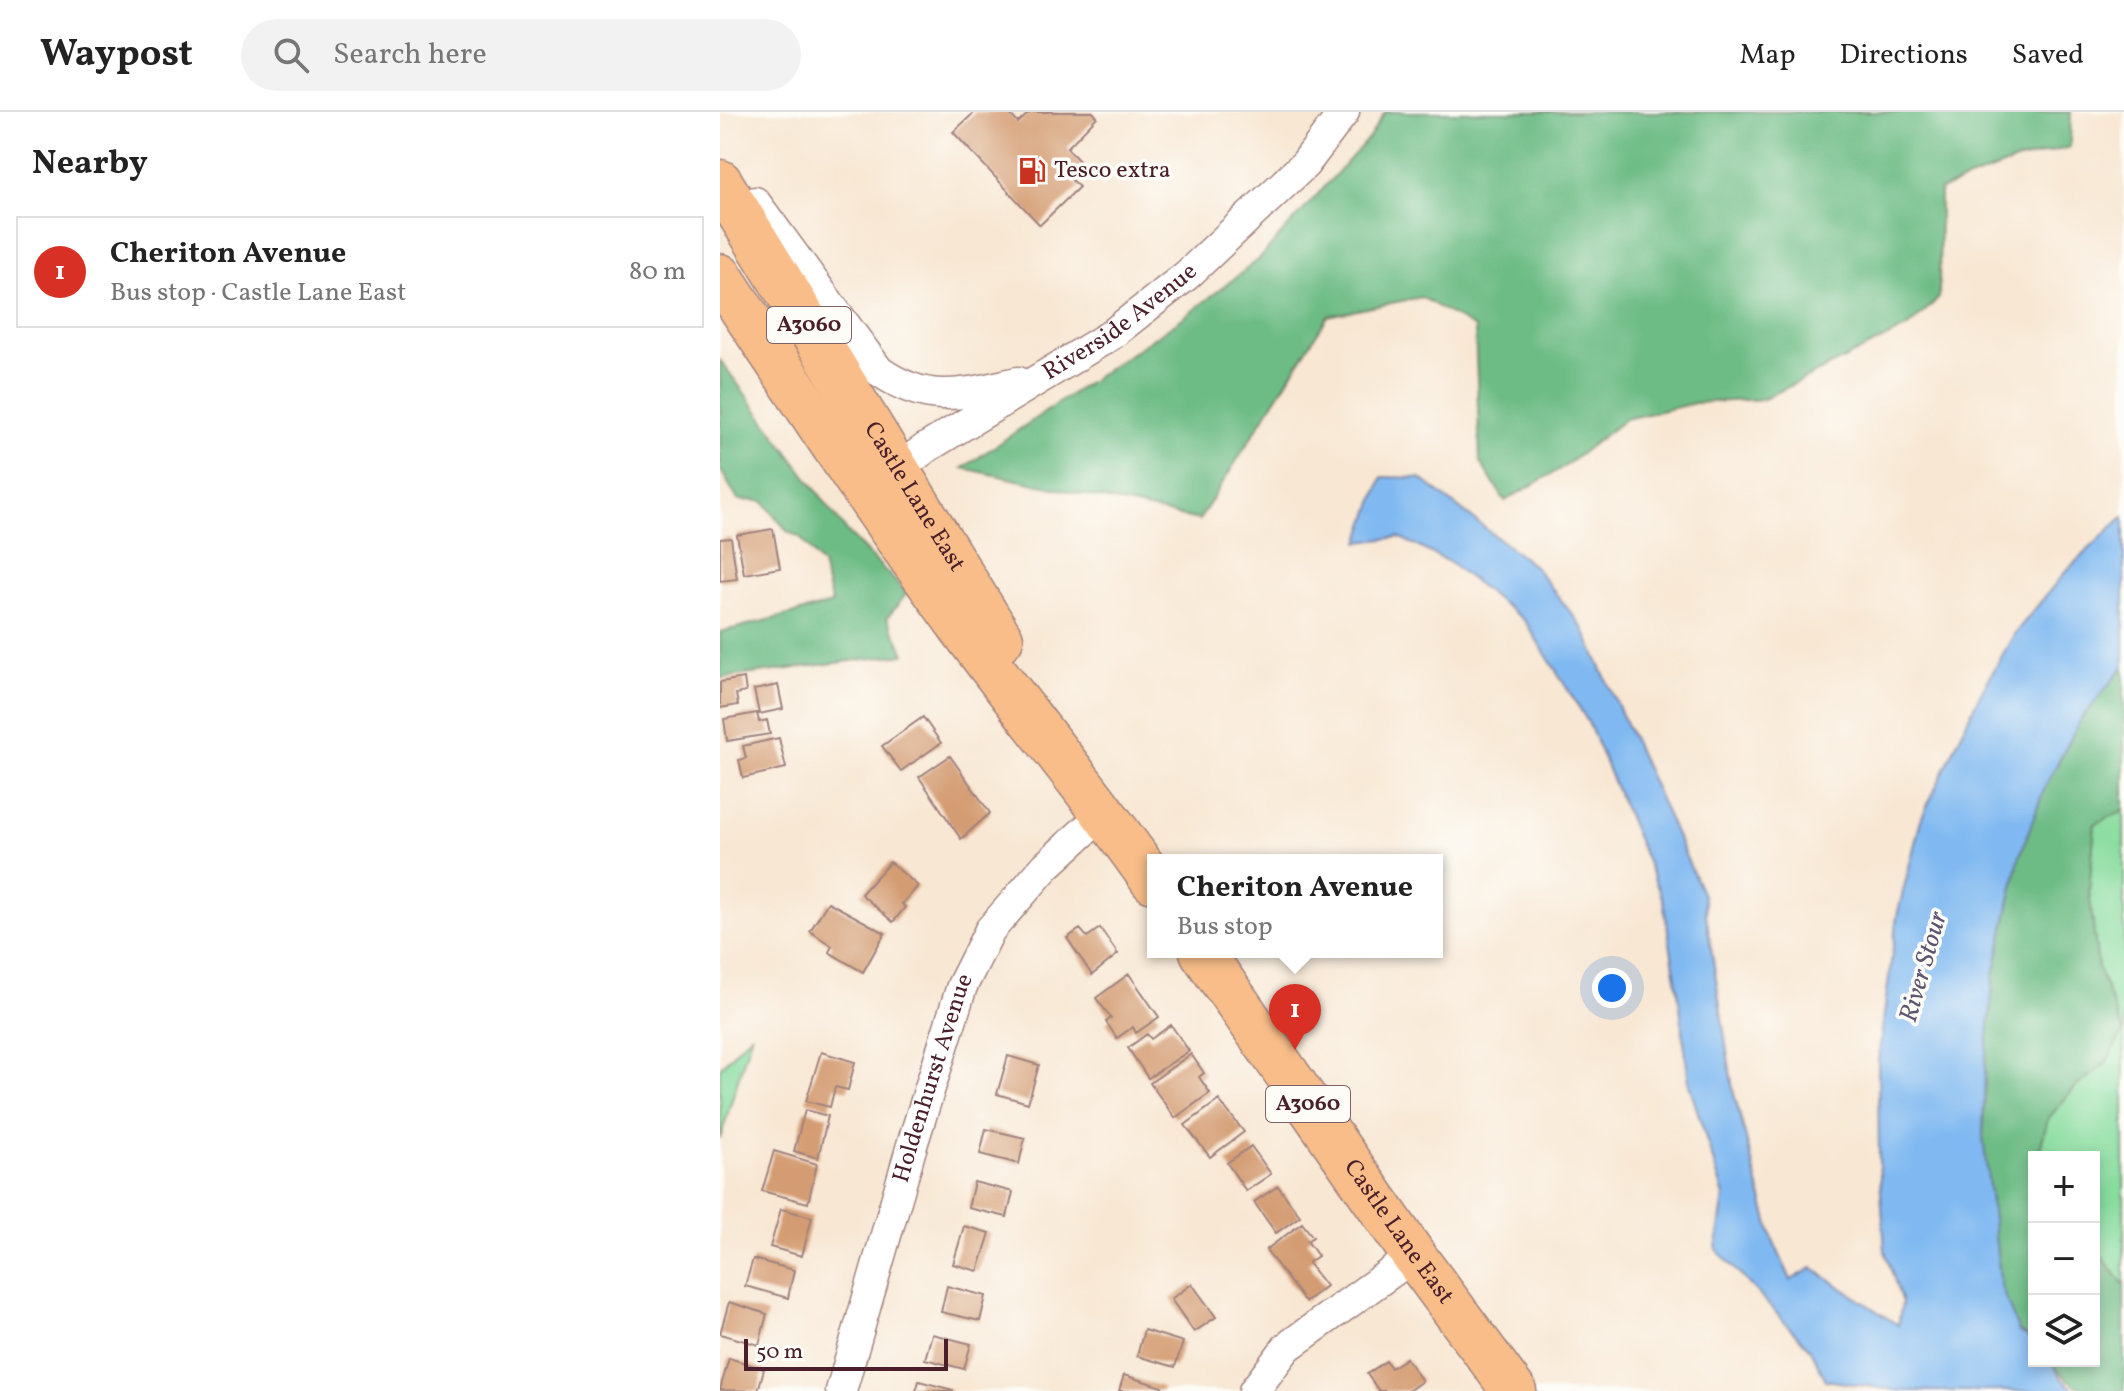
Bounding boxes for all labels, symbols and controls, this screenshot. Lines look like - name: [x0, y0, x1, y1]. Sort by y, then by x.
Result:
- search box: [241, 19, 801, 91]
- text: Waypost: [40, 29, 193, 82]
- icon: search: [269, 33, 313, 77]
- text: Search here: [333, 34, 487, 76]
- text: Map: [1740, 36, 1796, 75]
- text: Directions: [1840, 36, 1968, 75]
- text: Saved: [2012, 36, 2084, 75]
- text: Nearby: [32, 141, 148, 188]
- place label: Tesco extra: [1054, 154, 1171, 188]
- fuel station icon: Tesco extra: [1017, 156, 1047, 186]
- text: Cheriton Avenue: [110, 233, 346, 275]
- text: 1: [55, 254, 65, 290]
- text: 80 m: [629, 254, 686, 290]
- street label: Riverside Avenue: [1037, 256, 1206, 390]
- text: Bus stop · Castle Lane East: [110, 275, 406, 311]
- road number: A3060: [767, 307, 851, 343]
- street label: Castle Lane East: [855, 416, 973, 579]
- popup: [1147, 854, 1443, 958]
- text: Cheriton Avenue: [1177, 867, 1413, 909]
- water label: River Stour: [1891, 907, 1957, 1027]
- text: Bus stop: [1177, 909, 1273, 945]
- street label: Holdenhurst Avenue: [885, 968, 982, 1187]
- your location: [1592, 968, 1632, 1008]
- pin: 1: [1269, 984, 1321, 1050]
- road number: A3060: [1266, 1086, 1350, 1122]
- map controls: [2028, 1151, 2100, 1367]
- button: +: [2028, 1151, 2100, 1223]
- street label: Castle Lane East: [1335, 1153, 1461, 1312]
- button: −: [2028, 1223, 2100, 1295]
- button: layers: [2028, 1295, 2100, 1367]
- scale bar: [744, 1335, 948, 1371]
- text: 50 m: [756, 1337, 803, 1368]

